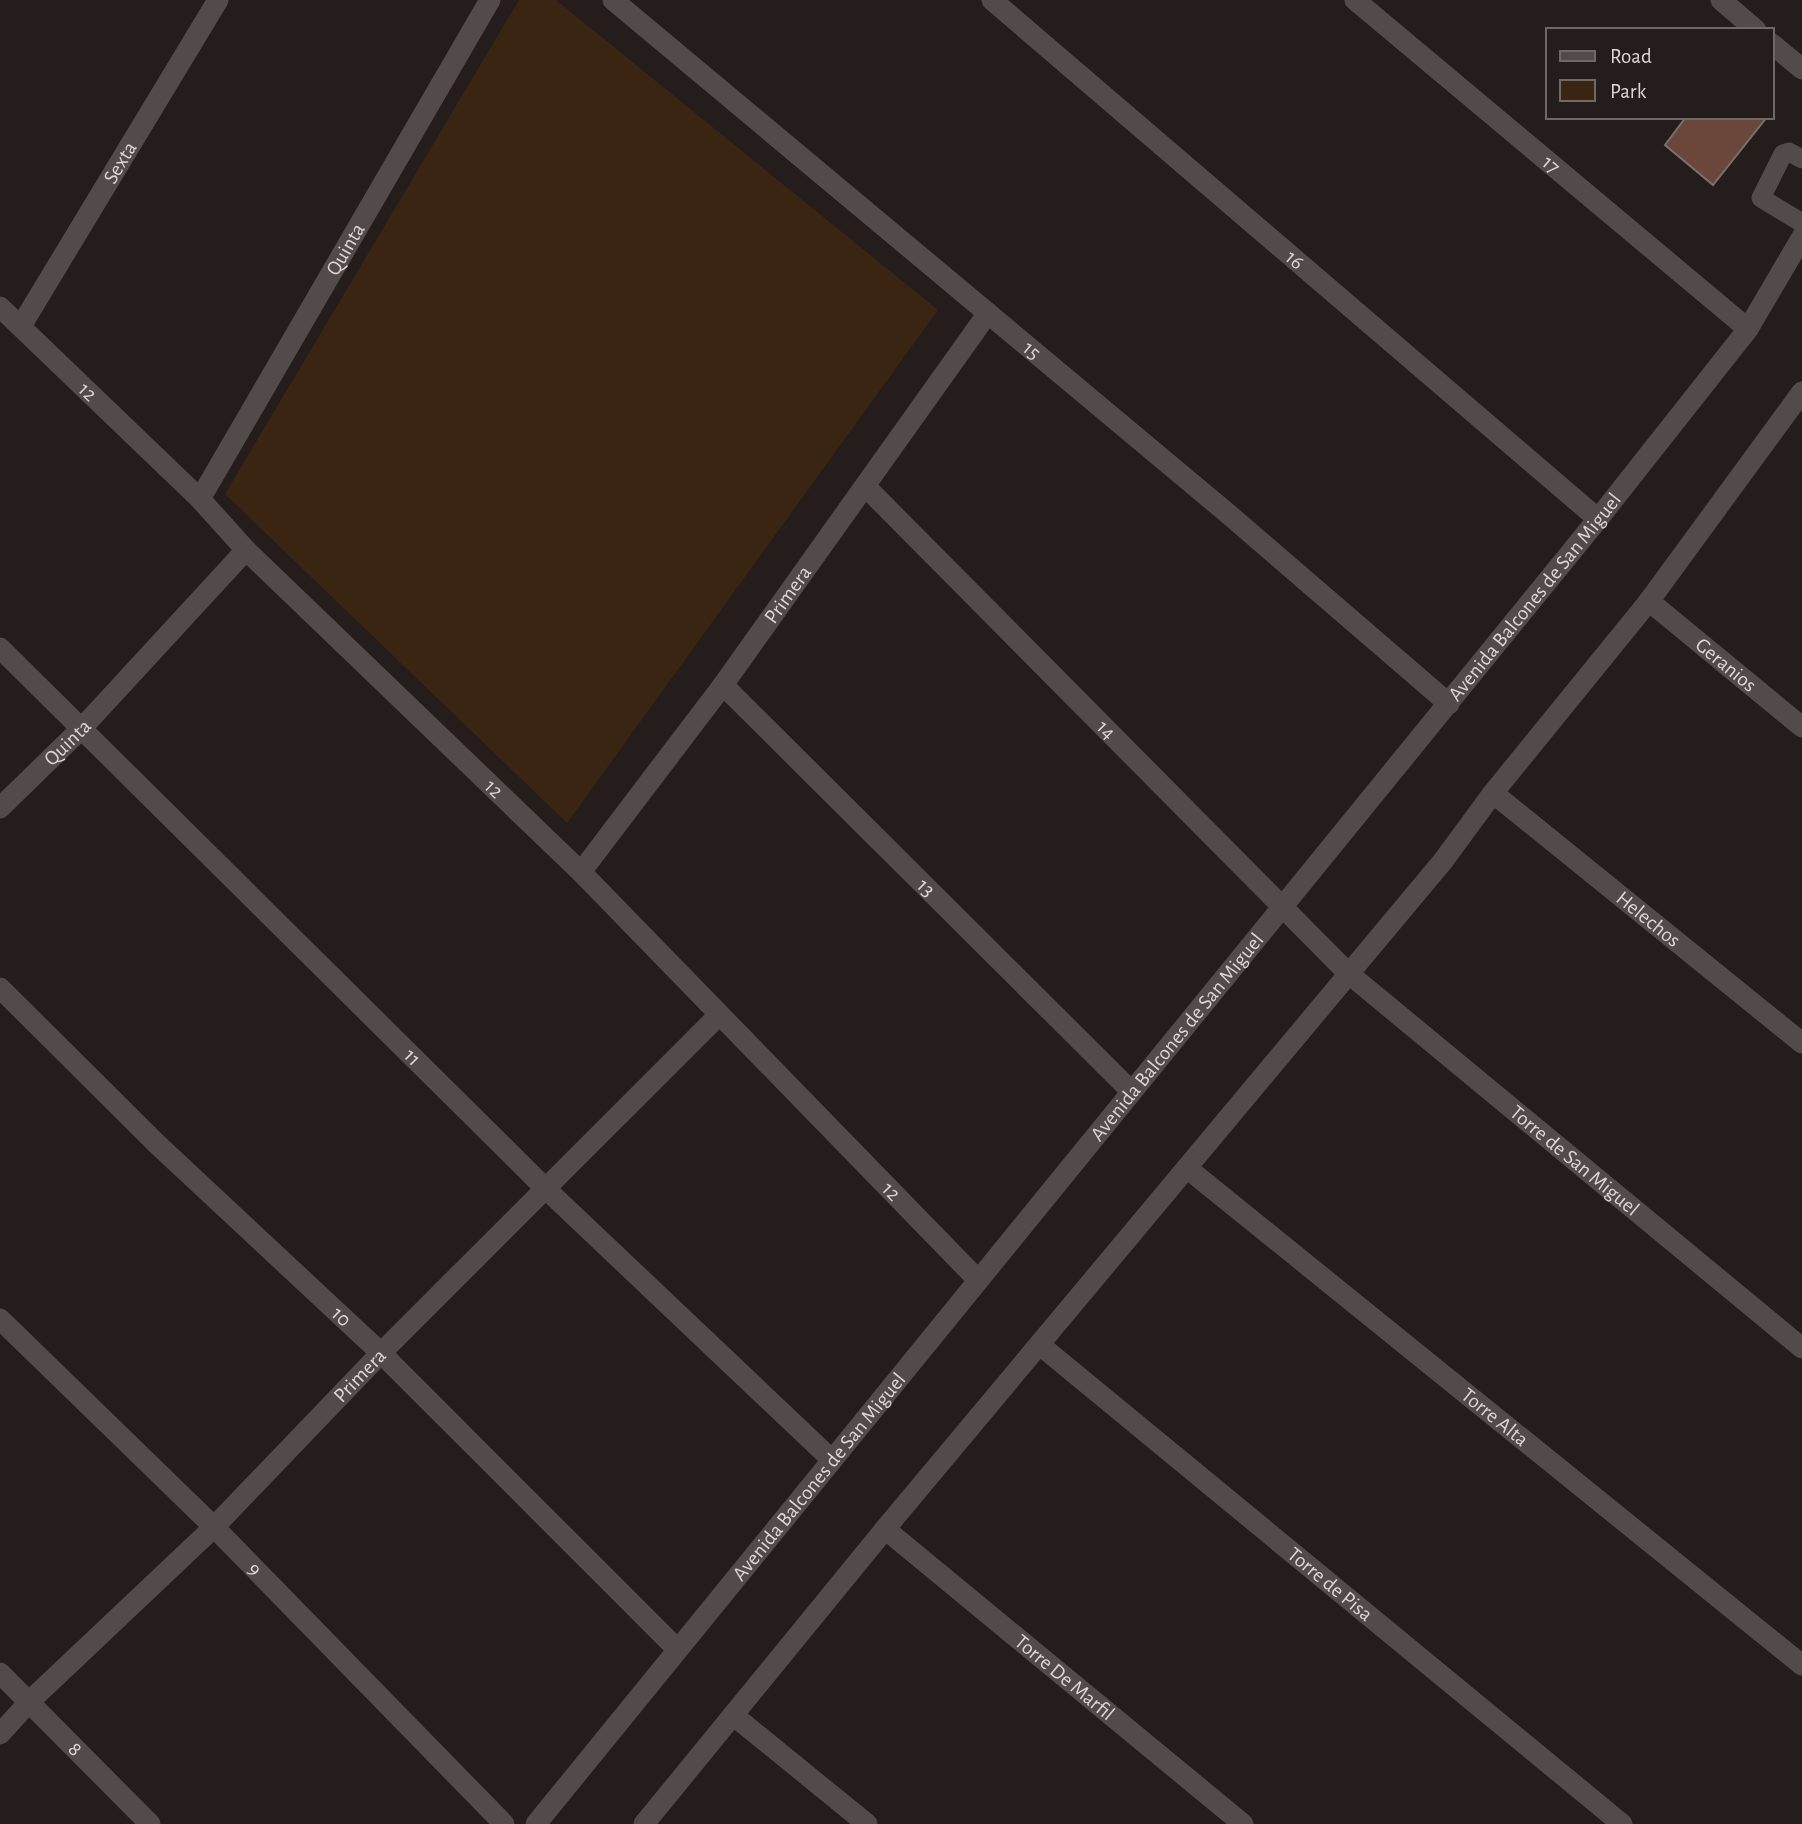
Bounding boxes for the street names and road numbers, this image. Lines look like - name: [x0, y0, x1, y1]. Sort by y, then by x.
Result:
- street label: Sexta: [99, 138, 140, 187]
- street label: 17: [1538, 151, 1564, 178]
- street label: Quinta: [322, 219, 369, 279]
- street label: 16: [1282, 246, 1308, 273]
- street label: 15: [1019, 337, 1045, 363]
- street label: 12: [75, 378, 101, 405]
- street label: Avenida Balcones de San Miguel: [1444, 489, 1625, 705]
- street label: Primera: [760, 562, 815, 627]
- street label: Geranios: [1692, 634, 1761, 696]
- street label: Quinta: [40, 715, 95, 770]
- street label: 14: [1093, 716, 1120, 743]
- street label: 12: [481, 775, 507, 802]
- street label: 13: [913, 874, 939, 900]
- street label: Helechos: [1612, 887, 1684, 951]
- street label: Avenida Balcones de San Miguel: [1086, 929, 1267, 1145]
- street label: 11: [400, 1044, 425, 1069]
- street label: Torre de San Miguel: [1506, 1101, 1643, 1220]
- street label: 12: [878, 1178, 905, 1205]
- street label: 10: [328, 1302, 356, 1330]
- street label: Primera: [329, 1344, 390, 1406]
- street label: Avenida Balcones de San Miguel: [728, 1369, 909, 1584]
- street label: Torre Alta: [1457, 1384, 1533, 1450]
- street label: Torre de Pisa: [1284, 1543, 1377, 1625]
- street label: 9: [244, 1558, 266, 1580]
- street label: Torre De Marfil: [1011, 1630, 1119, 1724]
- street label: 8: [64, 1738, 86, 1760]

